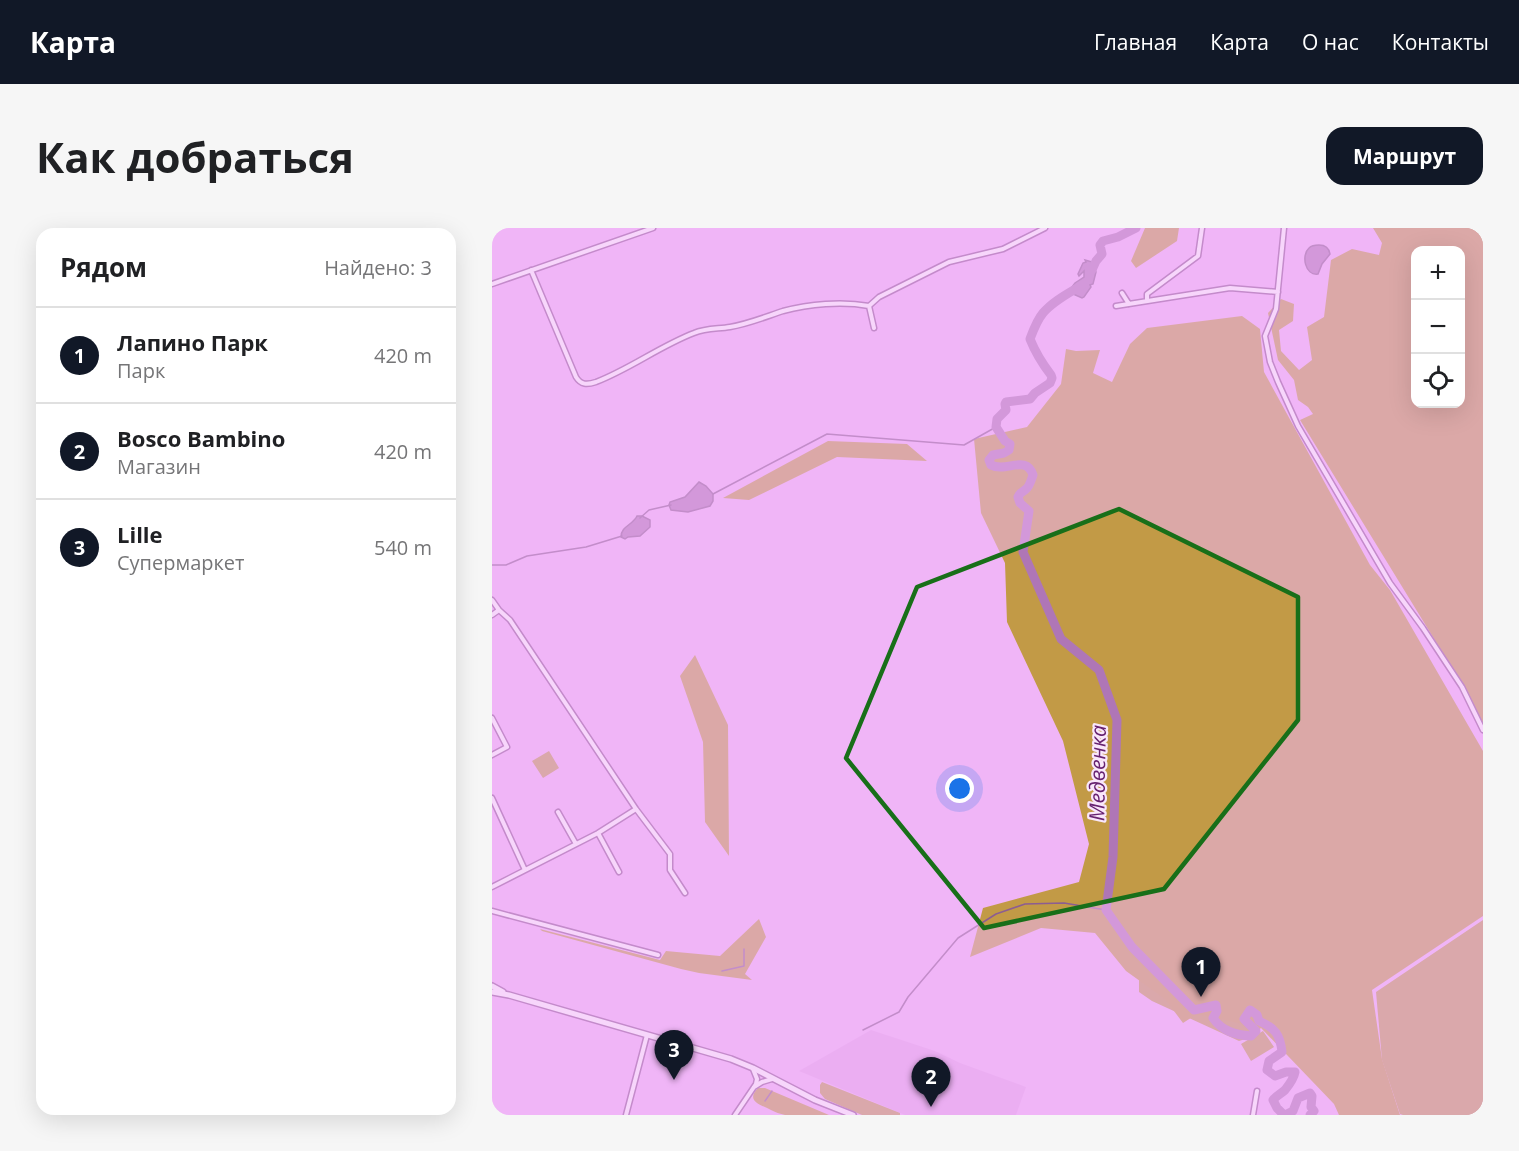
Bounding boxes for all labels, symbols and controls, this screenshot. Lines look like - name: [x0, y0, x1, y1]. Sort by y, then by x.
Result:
- text: Карта: [30, 23, 116, 61]
- text: Главная: [1094, 28, 1177, 56]
- text: Карта: [1210, 28, 1269, 56]
- text: О нас: [1302, 28, 1359, 56]
- text: Контакты: [1392, 28, 1489, 56]
- button: Маршрут: [1326, 127, 1483, 185]
- text: Как добраться: [36, 128, 354, 185]
- map controls: [1411, 246, 1465, 408]
- button: +: [1411, 246, 1465, 300]
- text: Рядом: [60, 249, 147, 285]
- text: Найдено: 3: [324, 254, 432, 281]
- button: −: [1411, 300, 1465, 354]
- text: Лапино Парк: [117, 327, 268, 357]
- text: 1: [74, 342, 85, 369]
- text: 420 m: [374, 342, 432, 369]
- button: locate: [1411, 354, 1465, 408]
- text: Парк: [117, 357, 165, 384]
- text: Bosco Bambino: [117, 423, 285, 453]
- text: 2: [74, 438, 85, 465]
- text: 420 m: [374, 438, 432, 465]
- text: Магазин: [117, 453, 201, 480]
- text: Lille: [117, 519, 163, 549]
- text: 3: [74, 534, 85, 561]
- text: 540 m: [374, 534, 432, 561]
- text: Супермаркет: [117, 549, 244, 576]
- water label: Медвенка: [1082, 725, 1112, 821]
- your location: [945, 774, 974, 803]
- pin: 1: [1182, 948, 1220, 997]
- pin: 3: [654, 1030, 693, 1080]
- pin: 2: [912, 1058, 950, 1107]

